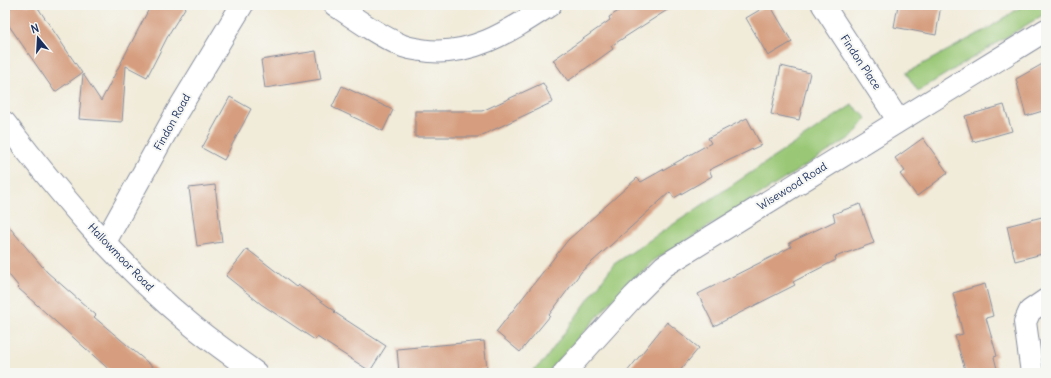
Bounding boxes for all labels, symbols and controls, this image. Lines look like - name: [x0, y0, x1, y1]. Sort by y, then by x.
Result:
- north arrow: [18, 18, 58, 58]
- text: N: [29, 21, 41, 36]
- street label: Findon Place: [837, 32, 885, 92]
- street label: Findon Road: [151, 91, 194, 153]
- street label: Wisewood Road: [755, 159, 830, 213]
- street label: Hallowmoor Road: [85, 220, 157, 294]

